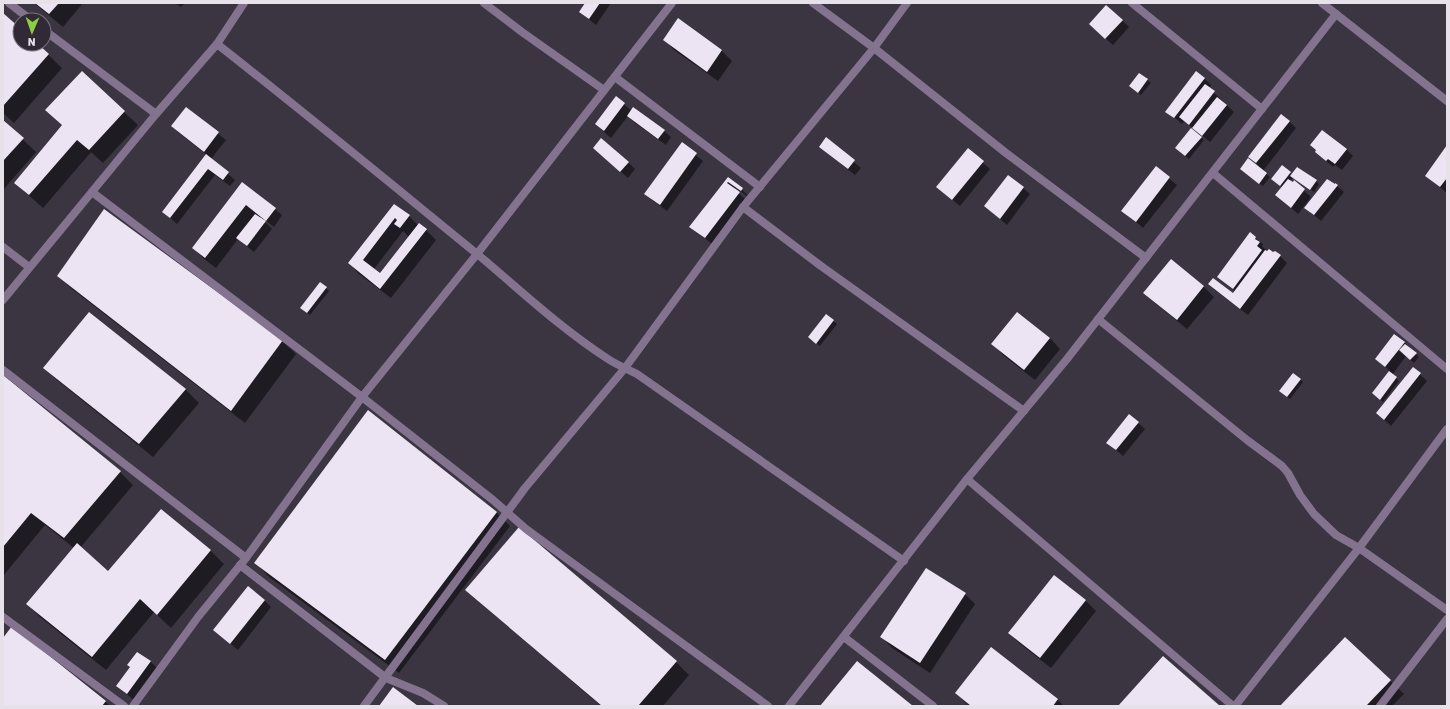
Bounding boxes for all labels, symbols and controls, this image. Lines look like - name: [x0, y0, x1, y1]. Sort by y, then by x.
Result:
- north arrow: [12, 12, 52, 52]
- text: N: [27, 35, 36, 48]

